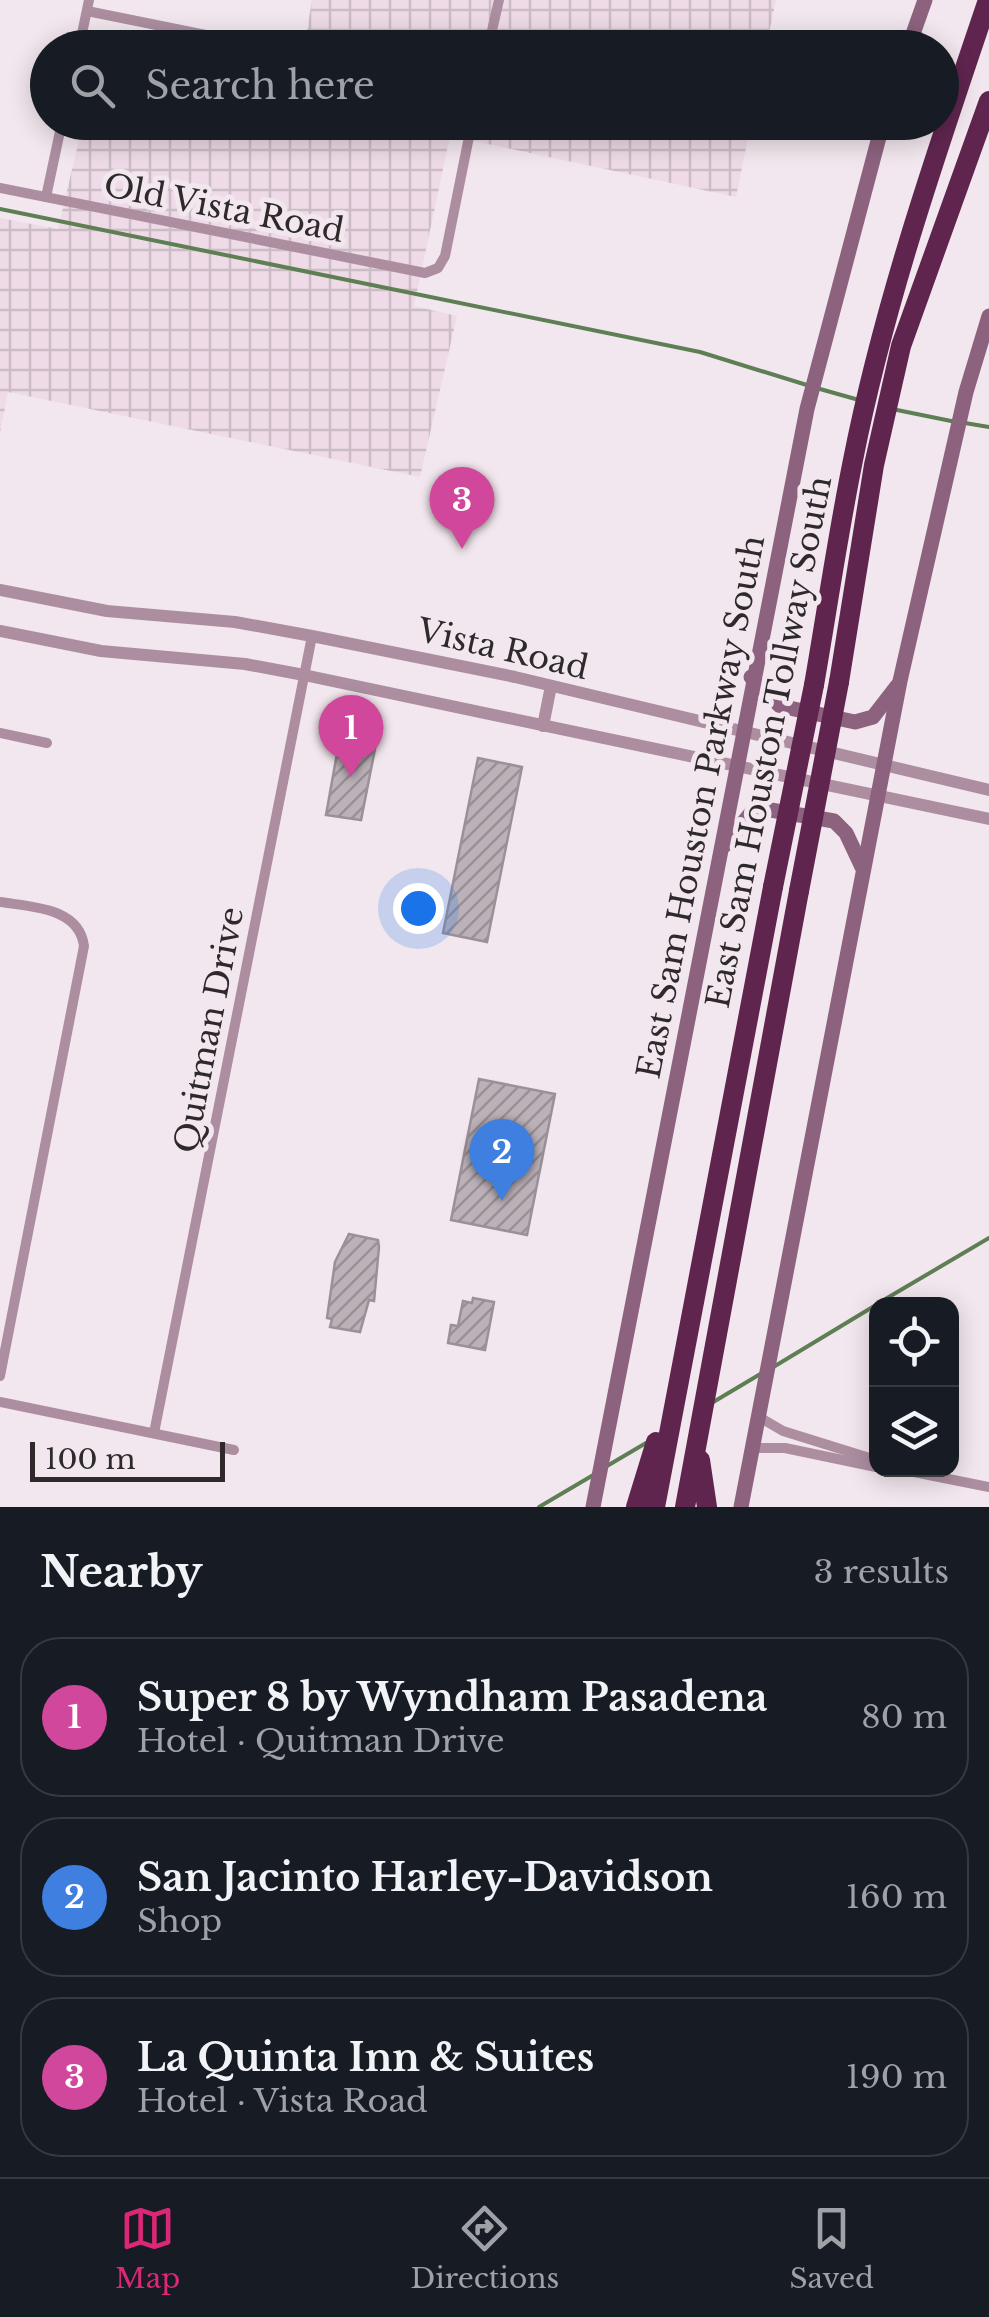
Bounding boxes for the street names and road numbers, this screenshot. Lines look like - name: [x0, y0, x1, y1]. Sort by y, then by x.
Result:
- street label: Old Vista Road: [101, 165, 347, 251]
- street label: East Sam Houston Tollway South: [698, 473, 840, 1011]
- street label: East Sam Houston Parkway South: [629, 532, 773, 1082]
- street label: Vista Road: [413, 610, 592, 688]
- street label: Quitman Drive: [166, 904, 252, 1156]

